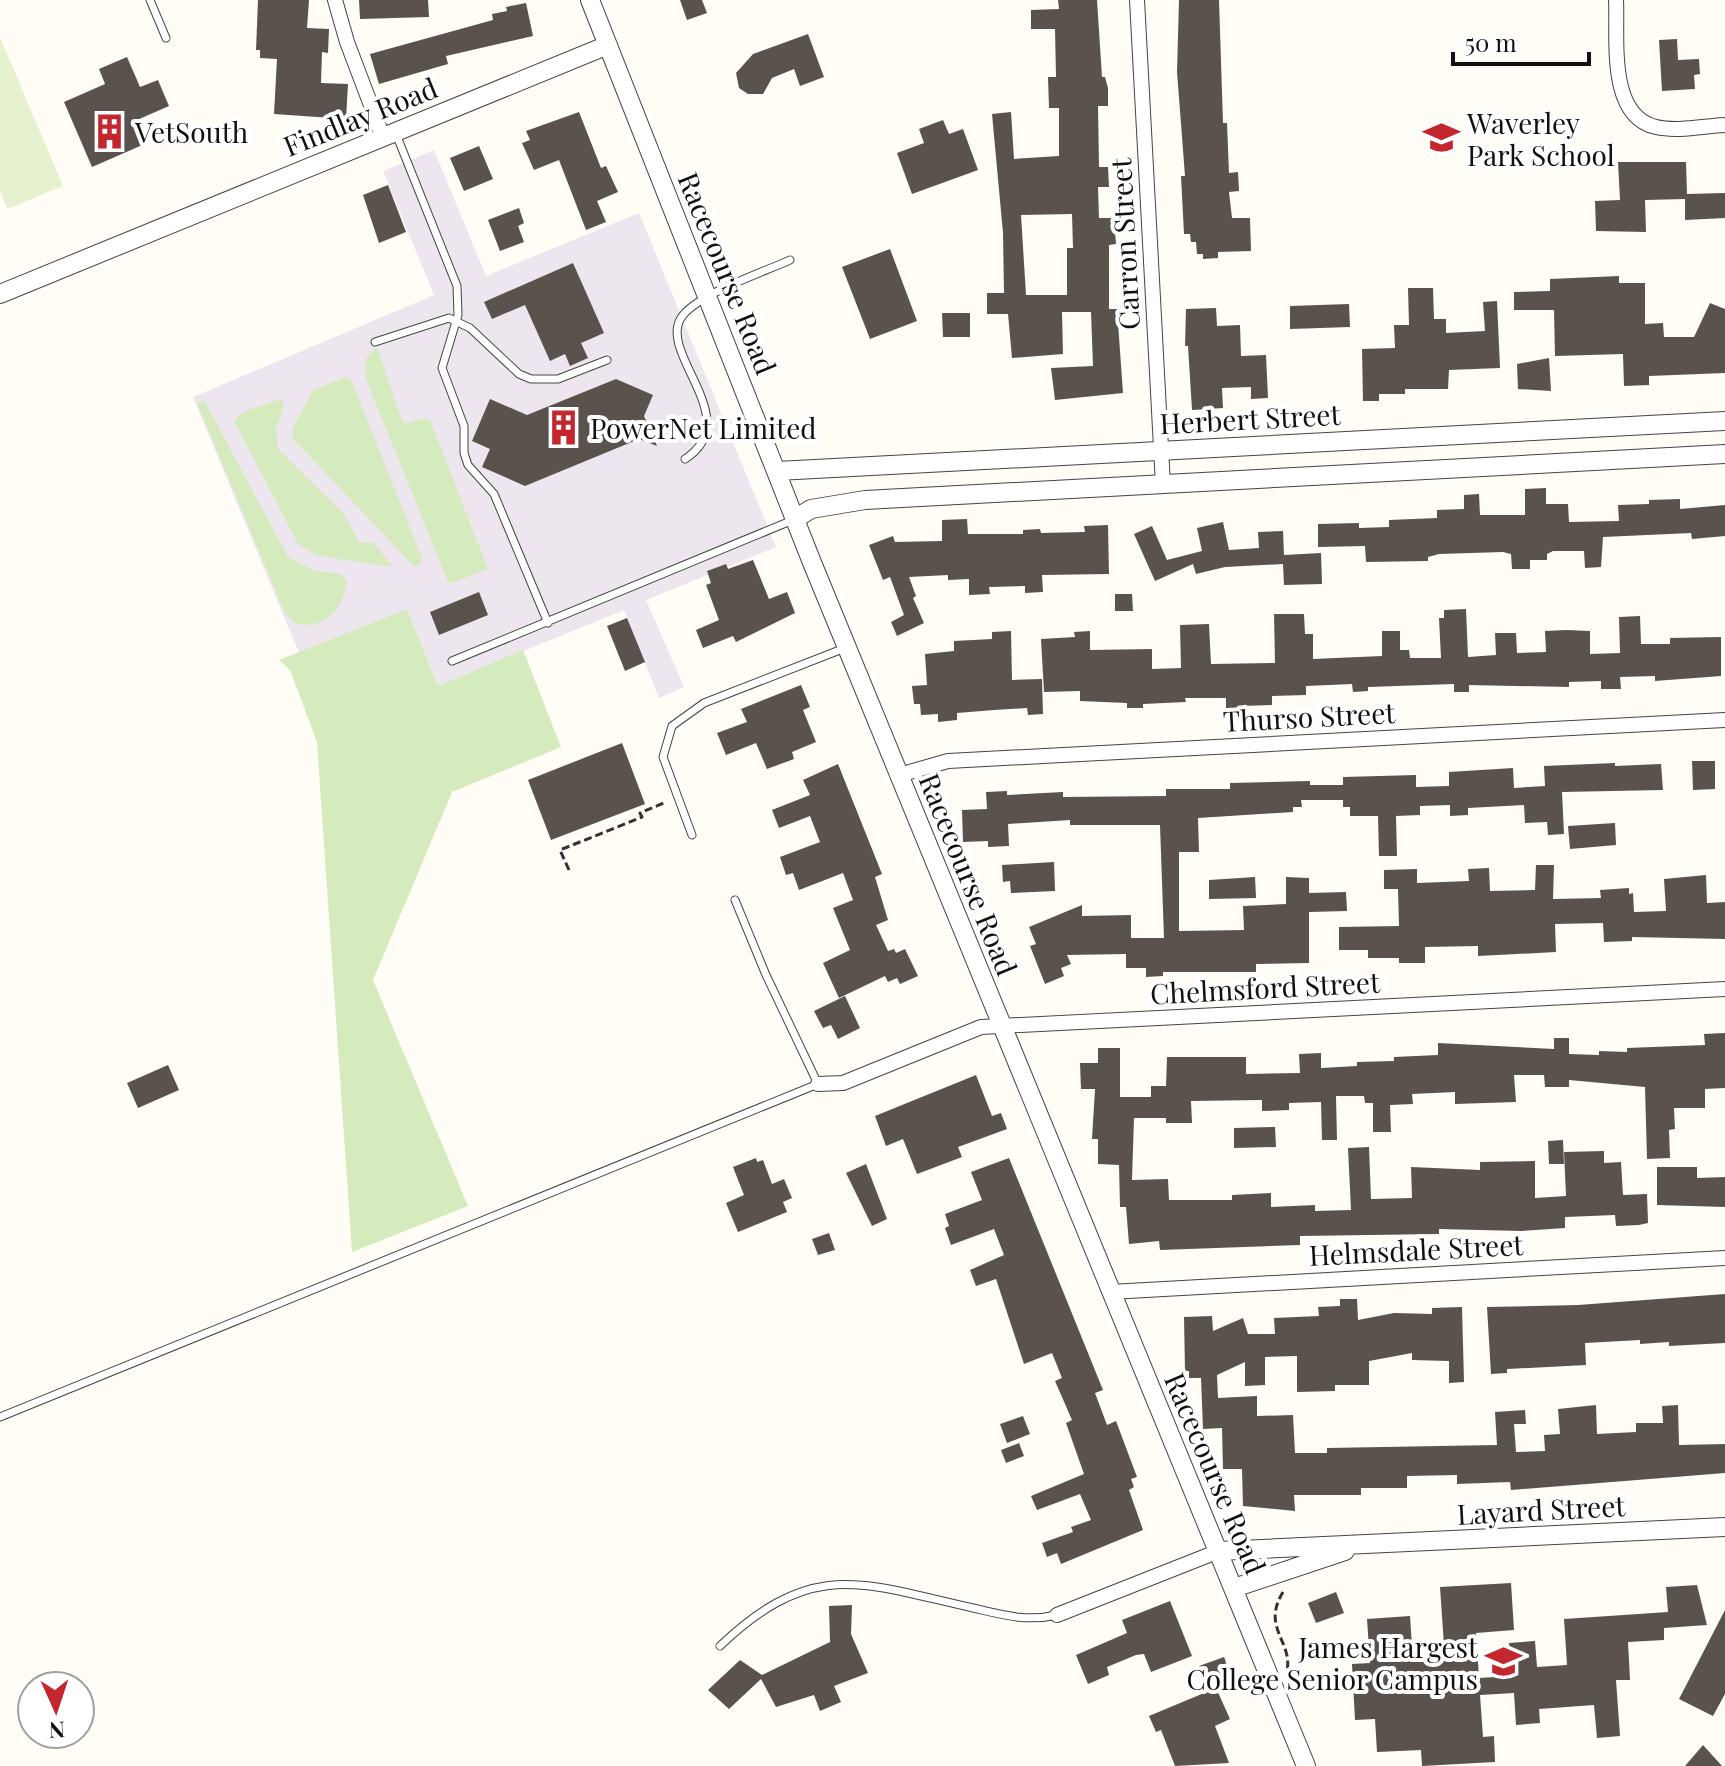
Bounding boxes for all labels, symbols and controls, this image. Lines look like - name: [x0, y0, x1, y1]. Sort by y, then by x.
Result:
- scale bar: [1453, 16, 1589, 66]
- text: 50 m: [1465, 26, 1517, 58]
- street label: Findlay Road: [278, 68, 442, 164]
- place label: Waverley Park School: [1466, 104, 1615, 173]
- building icon: VetSouth: [90, 112, 128, 150]
- place label: VetSouth: [134, 113, 249, 150]
- school or university icon: Waverley Park School: [1422, 119, 1460, 157]
- street label: Carron Street: [1101, 156, 1147, 331]
- street label: Racecourse Road: [671, 166, 785, 380]
- street label: Herbert Street: [1159, 395, 1342, 441]
- building icon: PowerNet Limited: [545, 408, 583, 446]
- place label: PowerNet Limited: [590, 409, 817, 446]
- street label: Thurso Street: [1222, 693, 1397, 739]
- street label: Racecourse Road: [912, 767, 1026, 981]
- street label: Chelmsford Street: [1149, 962, 1382, 1011]
- street label: Helmsdale Street: [1308, 1225, 1525, 1273]
- street label: Racecourse Road: [1157, 1367, 1275, 1579]
- street label: Layard Street: [1456, 1486, 1627, 1532]
- place label: James Hargest College Senior Campus: [1187, 1628, 1479, 1697]
- school or university icon: James Hargest College Senior Campus: [1485, 1643, 1523, 1681]
- north arrow: [16, 1670, 96, 1750]
- text: N: [48, 1716, 66, 1746]

